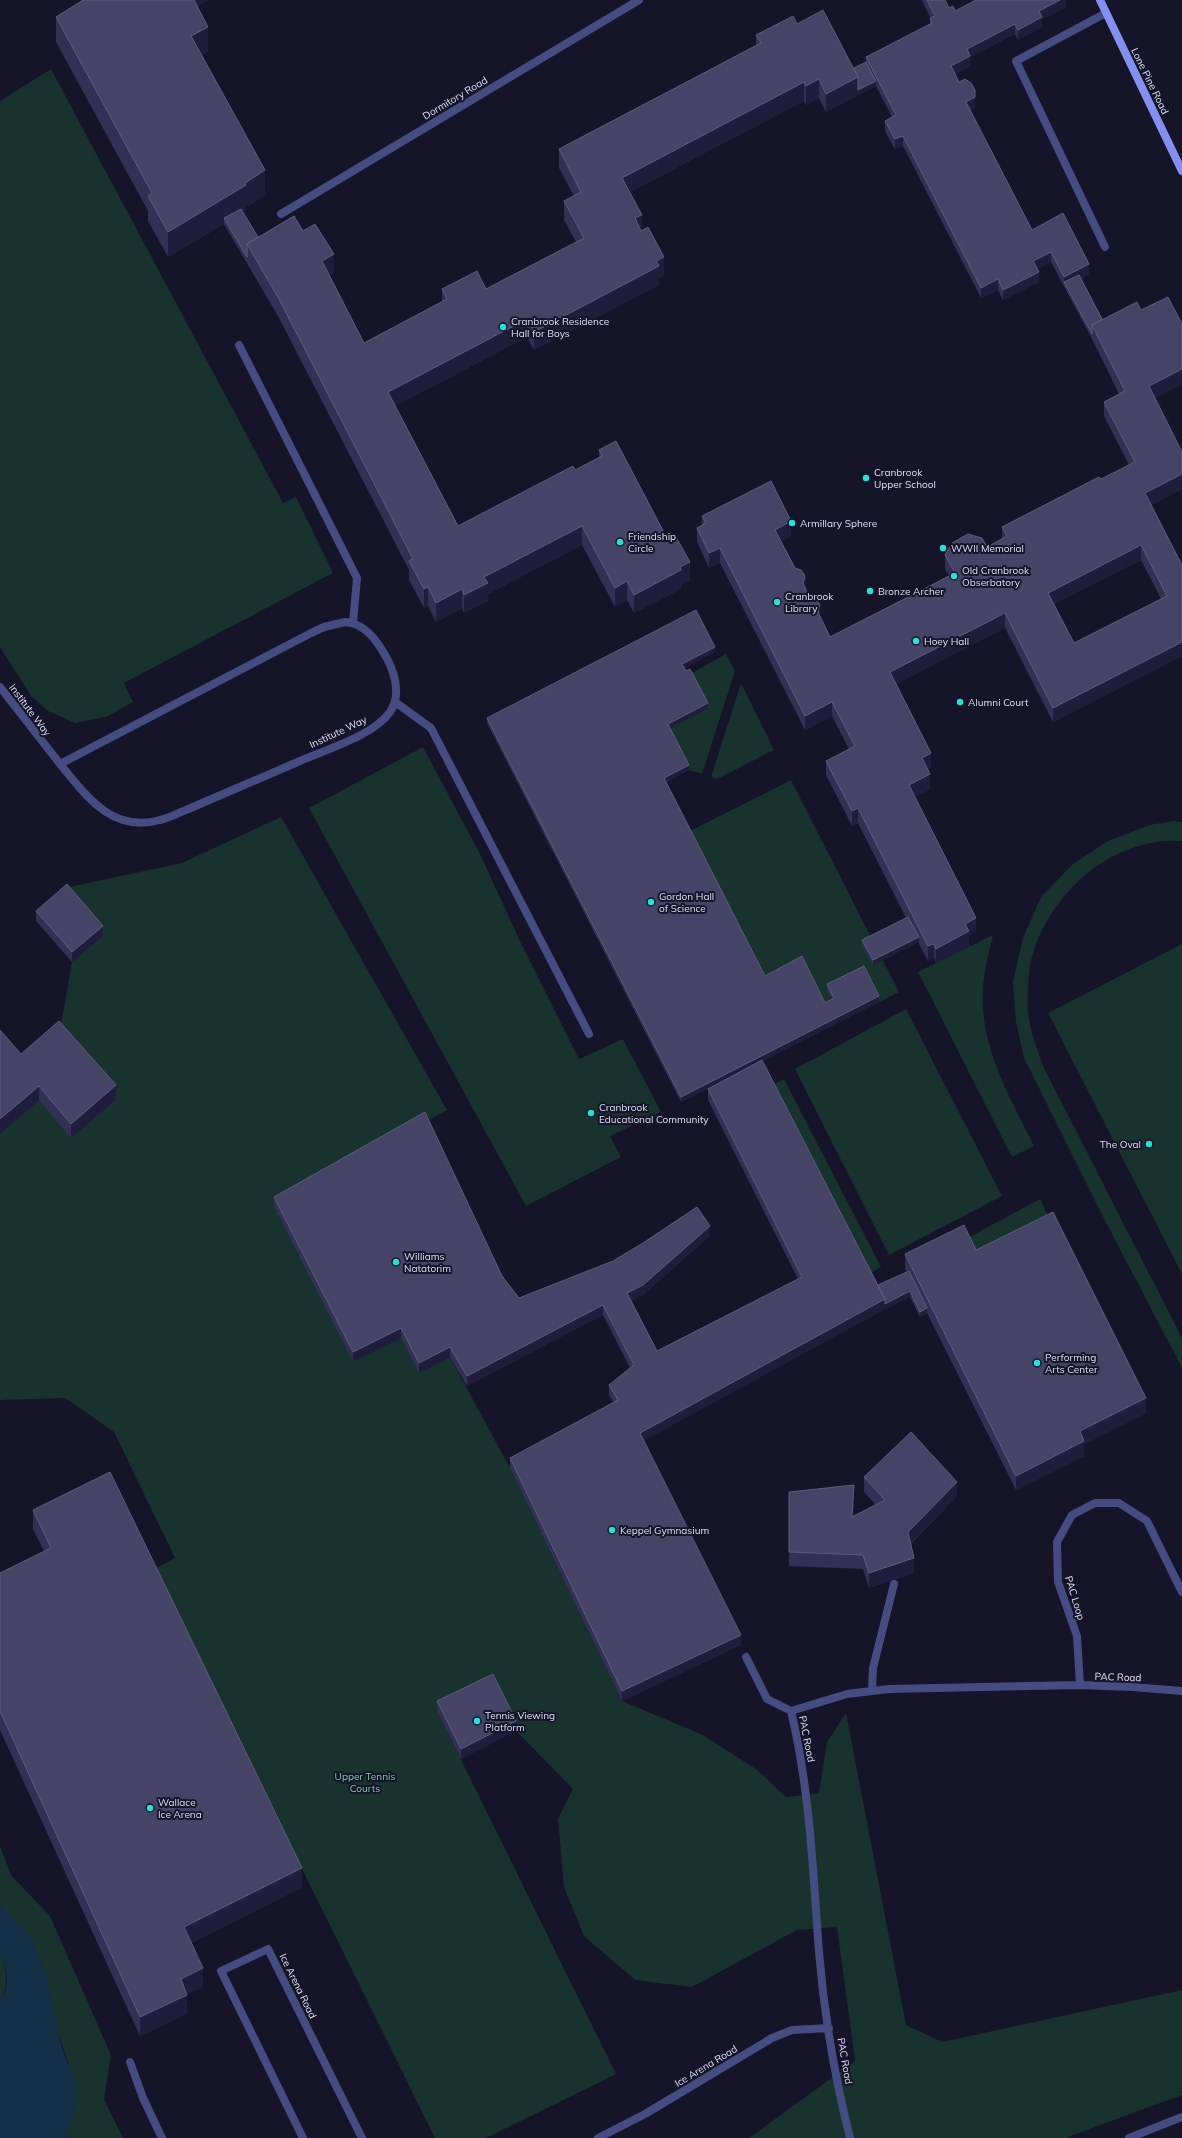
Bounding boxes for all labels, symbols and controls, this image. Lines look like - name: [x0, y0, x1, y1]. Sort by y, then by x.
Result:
- street label: Lone Pine Road: [1128, 46, 1172, 116]
- street label: Dormitory Road: [420, 74, 490, 122]
- place label: Cranbrook Residence Hall for Boys: [511, 315, 609, 340]
- marker: Cranbrook Residence Hall for Boys: [498, 322, 508, 332]
- place label: Cranbrook Upper School: [874, 466, 936, 491]
- marker: Cranbrook Upper School: [861, 473, 871, 483]
- place label: Armillary Sphere: [800, 517, 877, 530]
- marker: Armillary Sphere: [787, 518, 797, 528]
- place label: Friendship Circle: [628, 530, 676, 555]
- marker: Friendship Circle: [615, 537, 625, 547]
- place label: WWII Memorial: [951, 542, 1024, 555]
- marker: WWII Memorial: [938, 543, 948, 553]
- place label: Old Cranbrook Obserbatory: [962, 564, 1030, 589]
- marker: Old Cranbrook Obserbatory: [949, 571, 959, 581]
- place label: Bronze Archer: [878, 585, 944, 598]
- marker: Bronze Archer: [865, 586, 875, 596]
- place label: Cranbrook Library: [785, 590, 834, 615]
- marker: Cranbrook Library: [772, 597, 782, 607]
- place label: Hoey Hall: [924, 635, 969, 648]
- marker: Hoey Hall: [911, 636, 921, 646]
- street label: Institute Way: [6, 681, 54, 739]
- place label: Alumni Court: [968, 696, 1029, 709]
- marker: Alumni Court: [955, 697, 965, 707]
- street label: Institute Way: [307, 713, 369, 751]
- place label: Gordon Hall of Science: [659, 890, 714, 915]
- marker: Gordon Hall of Science: [646, 897, 656, 907]
- place label: Cranbrook Educational Community: [599, 1101, 709, 1126]
- marker: Cranbrook Educational Community: [586, 1108, 596, 1118]
- place label: The Oval: [1100, 1138, 1141, 1151]
- marker: The Oval: [1144, 1139, 1154, 1149]
- place label: Williams Natatorim: [404, 1250, 451, 1275]
- marker: Williams Natatorim: [391, 1257, 401, 1267]
- place label: Performing Arts Center: [1045, 1351, 1098, 1376]
- marker: Performing Arts Center: [1032, 1358, 1042, 1368]
- place label: Keppel Gymnasium: [620, 1524, 709, 1537]
- marker: Keppel Gymnasium: [607, 1525, 617, 1535]
- street label: PAC Loop: [1062, 1574, 1088, 1622]
- street label: PAC Road: [1094, 1670, 1142, 1684]
- place label: Tennis Viewing Platform: [485, 1709, 555, 1734]
- street label: PAC Road: [796, 1715, 818, 1763]
- marker: Tennis Viewing Platform: [472, 1716, 482, 1726]
- park label: Upper Tennis Courts: [335, 1770, 395, 1795]
- place label: Wallace Ice Arena: [158, 1796, 202, 1821]
- marker: Wallace Ice Arena: [145, 1803, 155, 1813]
- street label: Ice Arena Road: [277, 1951, 319, 2021]
- street label: PAC Road: [835, 2037, 855, 2085]
- street label: Ice Arena Road: [672, 2042, 740, 2090]

